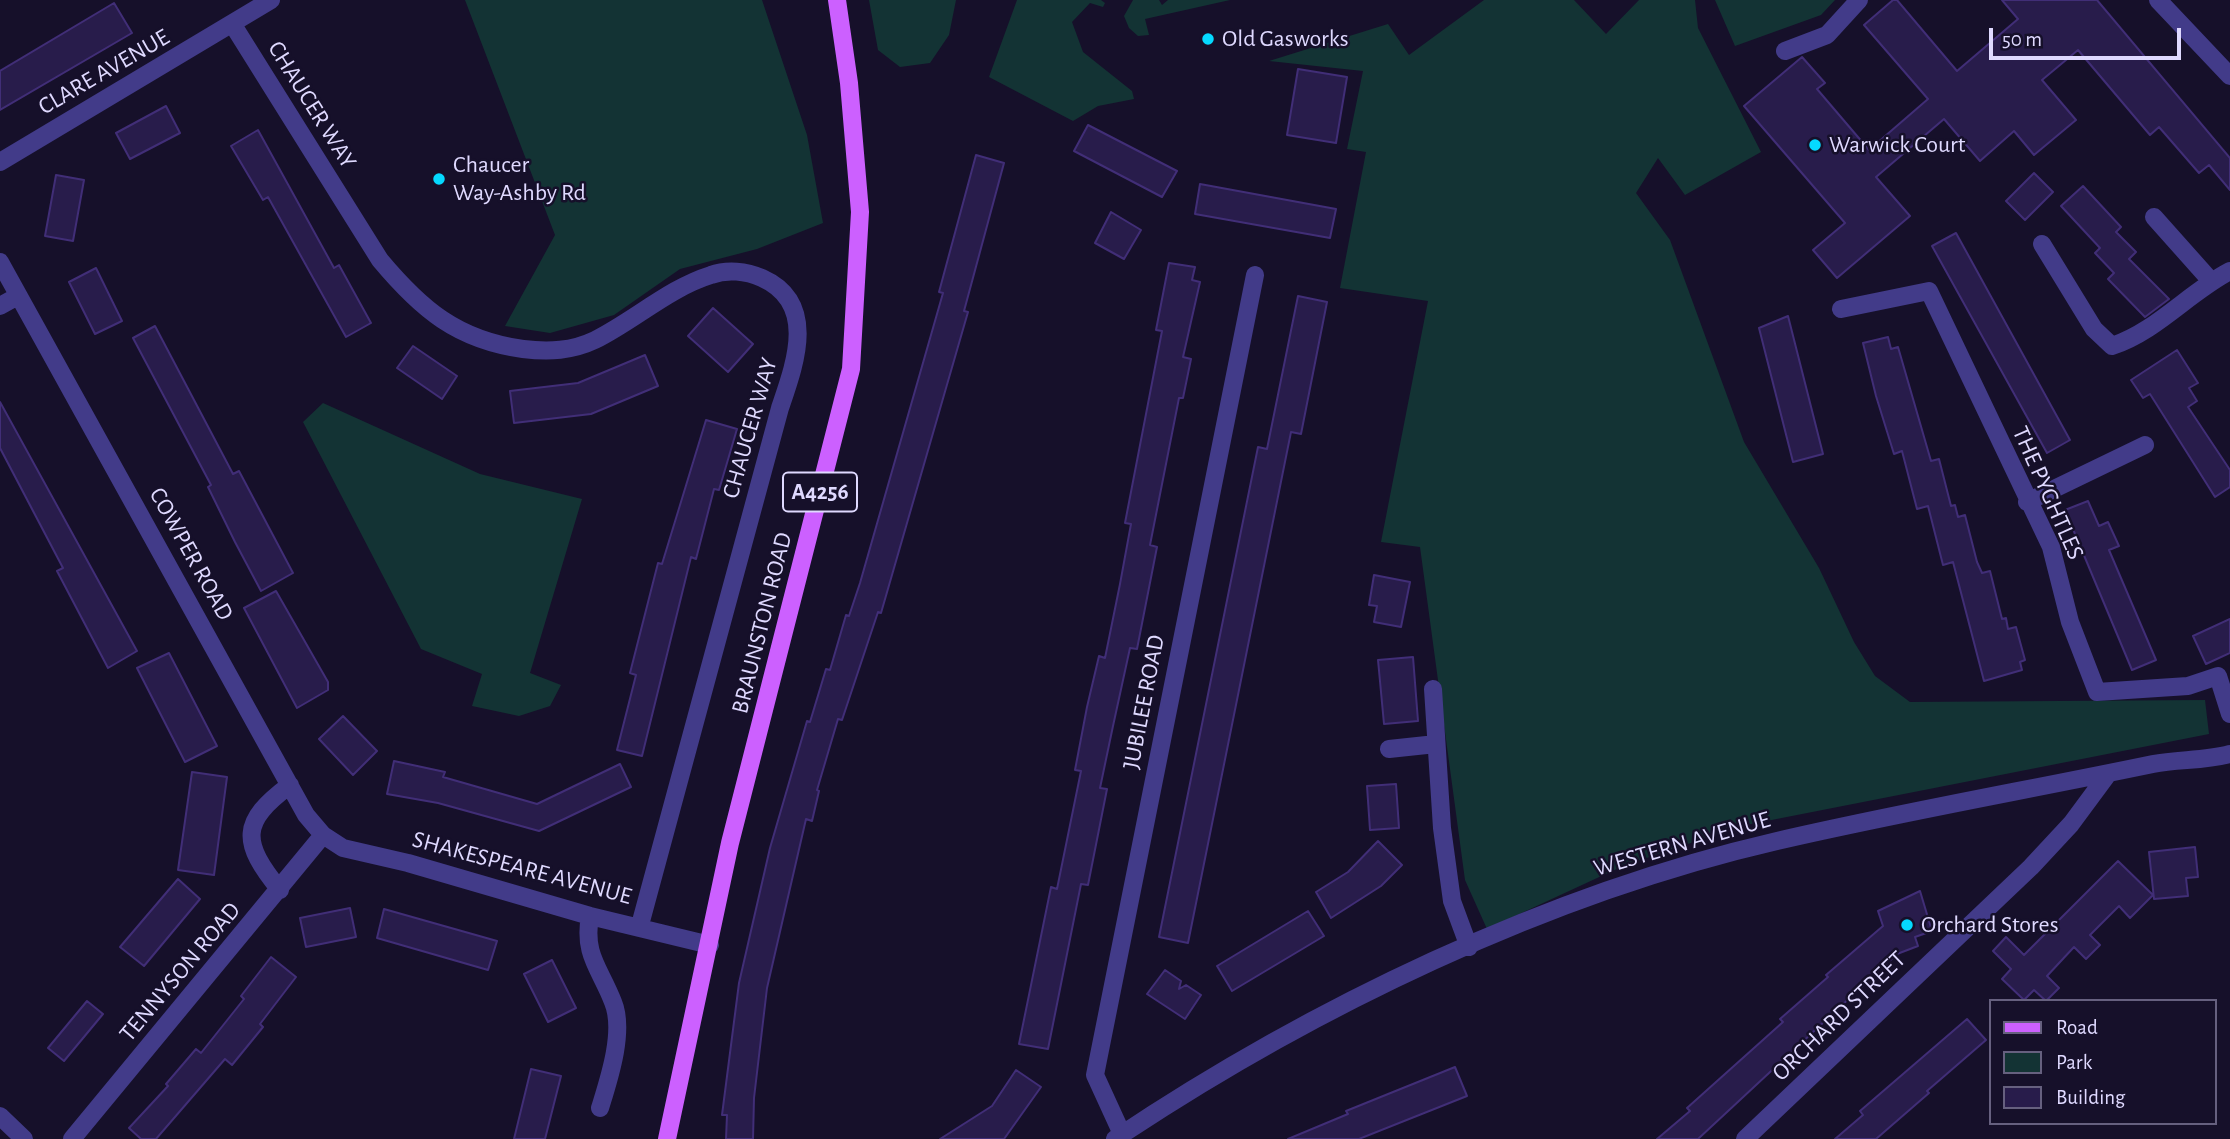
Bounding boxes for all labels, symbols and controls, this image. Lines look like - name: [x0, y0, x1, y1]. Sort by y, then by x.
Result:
- scale bar: [1992, 14, 2184, 58]
- street label: CLARE AVENUE: [33, 23, 175, 121]
- place label: Old Gasworks: [1222, 25, 1349, 53]
- text: 50 m: [2002, 29, 2042, 50]
- marker: Old Gasworks: [1200, 31, 1216, 47]
- street label: CHAUCER WAY: [261, 36, 363, 174]
- place label: Warwick Court: [1829, 131, 1965, 159]
- marker: Warwick Court: [1807, 137, 1823, 153]
- place label: Chaucer Way-Ashby Rd: [453, 151, 586, 207]
- marker: Chaucer Way-Ashby Rd: [431, 171, 447, 187]
- street label: CHAUCER WAY: [716, 354, 784, 502]
- street label: THE PYGHTLES: [2006, 422, 2090, 564]
- road number: A4256: [783, 472, 857, 512]
- street label: COWPER ROAD: [143, 483, 239, 625]
- street label: BRAUNSTON ROAD: [726, 529, 798, 717]
- street label: JUBILEE ROAD: [1117, 632, 1171, 772]
- street label: WESTERN AVENUE: [1590, 805, 1774, 883]
- street label: SHAKESPEARE AVENUE: [409, 825, 635, 911]
- street label: TENNYSON ROAD: [113, 896, 247, 1048]
- place label: Orchard Stores: [1921, 911, 2059, 939]
- marker: Orchard Stores: [1899, 917, 1915, 933]
- street label: ORCHARD STREET: [1766, 945, 1912, 1087]
- legend: [1988, 999, 2216, 1125]
- text: Road: [2056, 1017, 2098, 1038]
- text: Park: [2056, 1052, 2092, 1073]
- text: Building: [2056, 1087, 2125, 1108]

